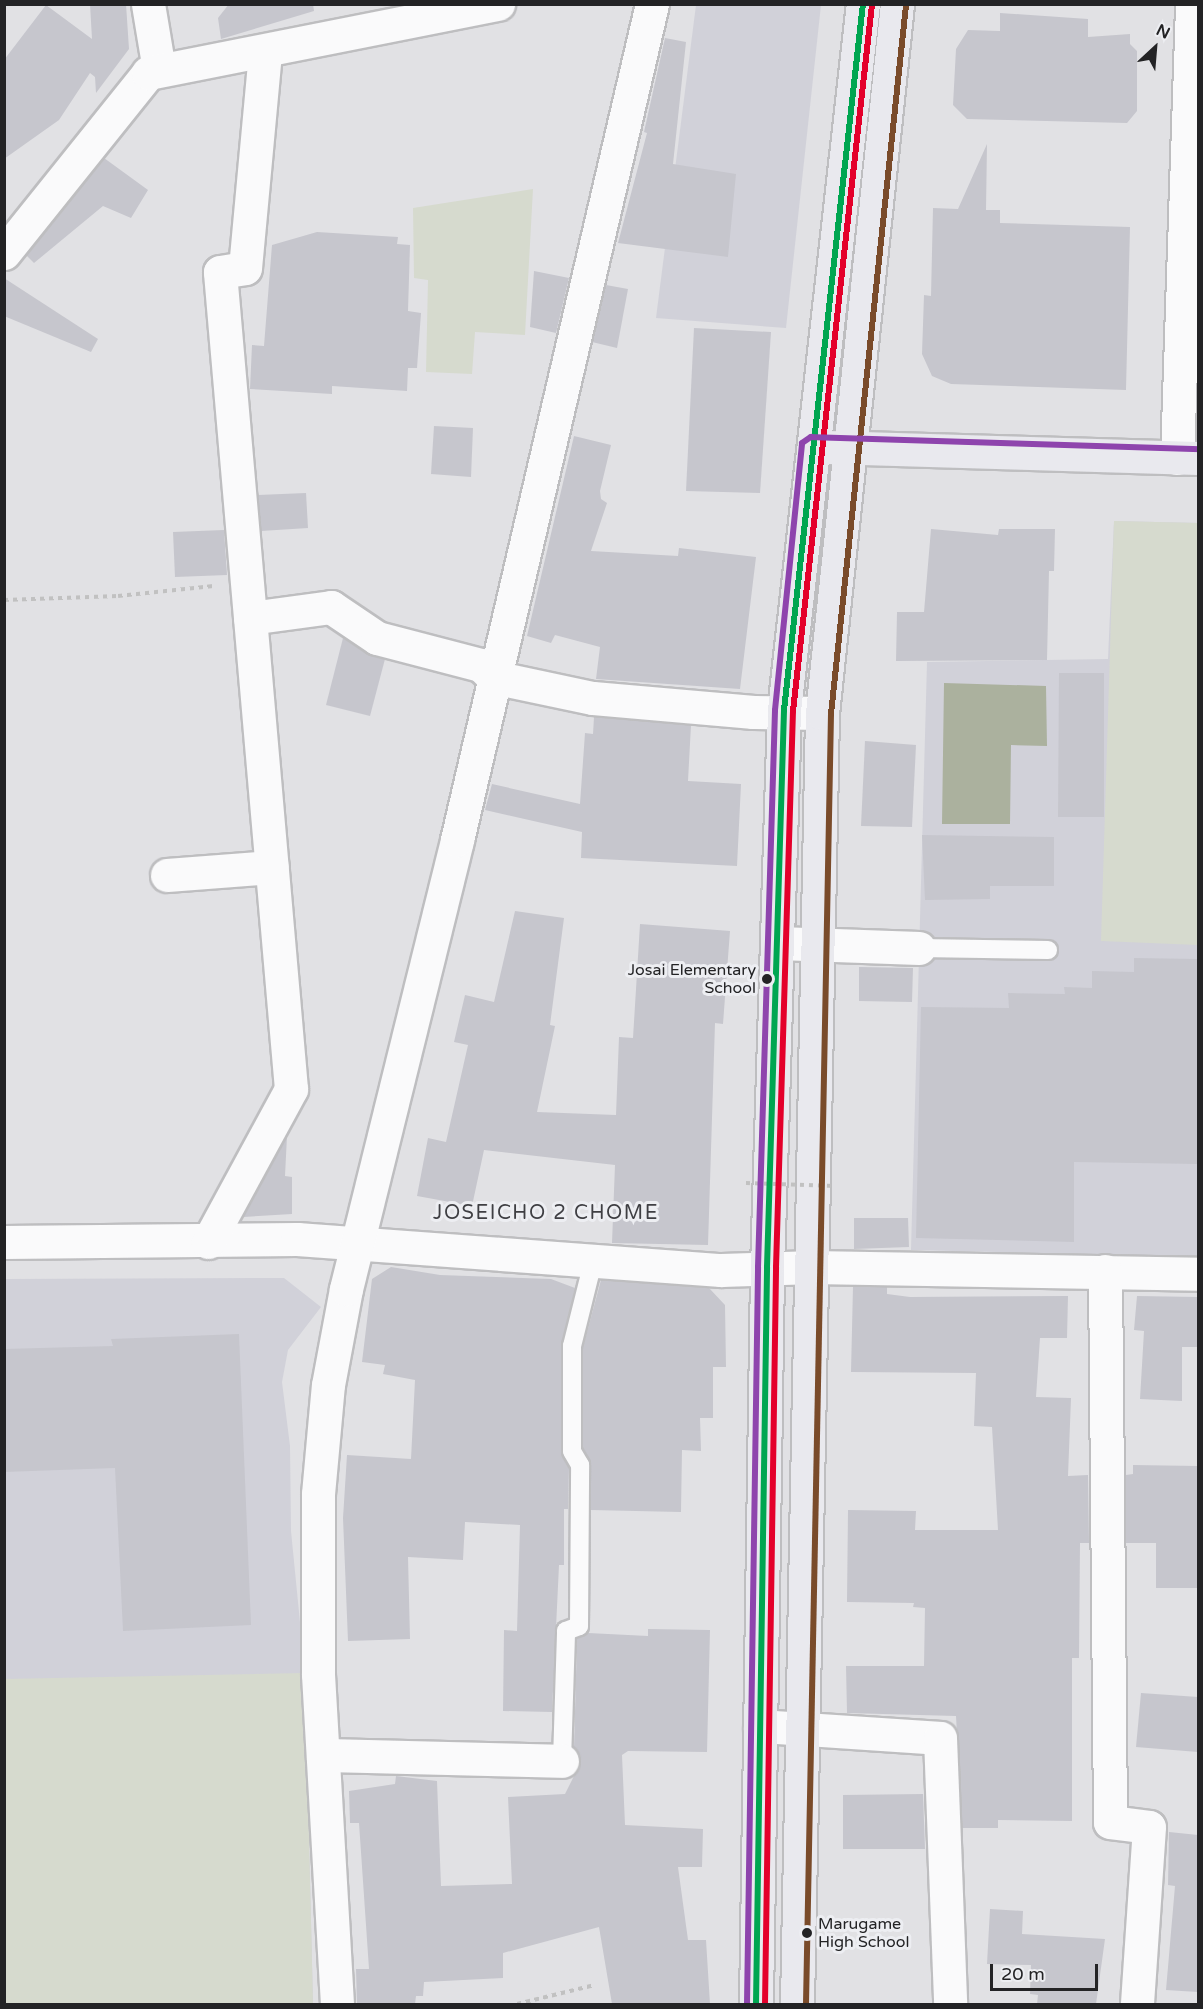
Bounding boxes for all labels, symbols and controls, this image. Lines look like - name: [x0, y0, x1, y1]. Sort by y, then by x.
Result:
- north arrow: [1125, 18, 1185, 78]
- text: N: [1153, 20, 1173, 44]
- place label: Josai Elementary School: [628, 960, 756, 998]
- marker: Josai Elementary School: [761, 973, 773, 985]
- district label: JOSEICHO 2 CHOME: [433, 1201, 659, 1225]
- place label: Marugame High School: [818, 1914, 909, 1952]
- marker: Marugame High School: [801, 1927, 813, 1939]
- scale bar: [993, 1952, 1101, 1990]
- text: 20 m: [1001, 1963, 1045, 1985]

